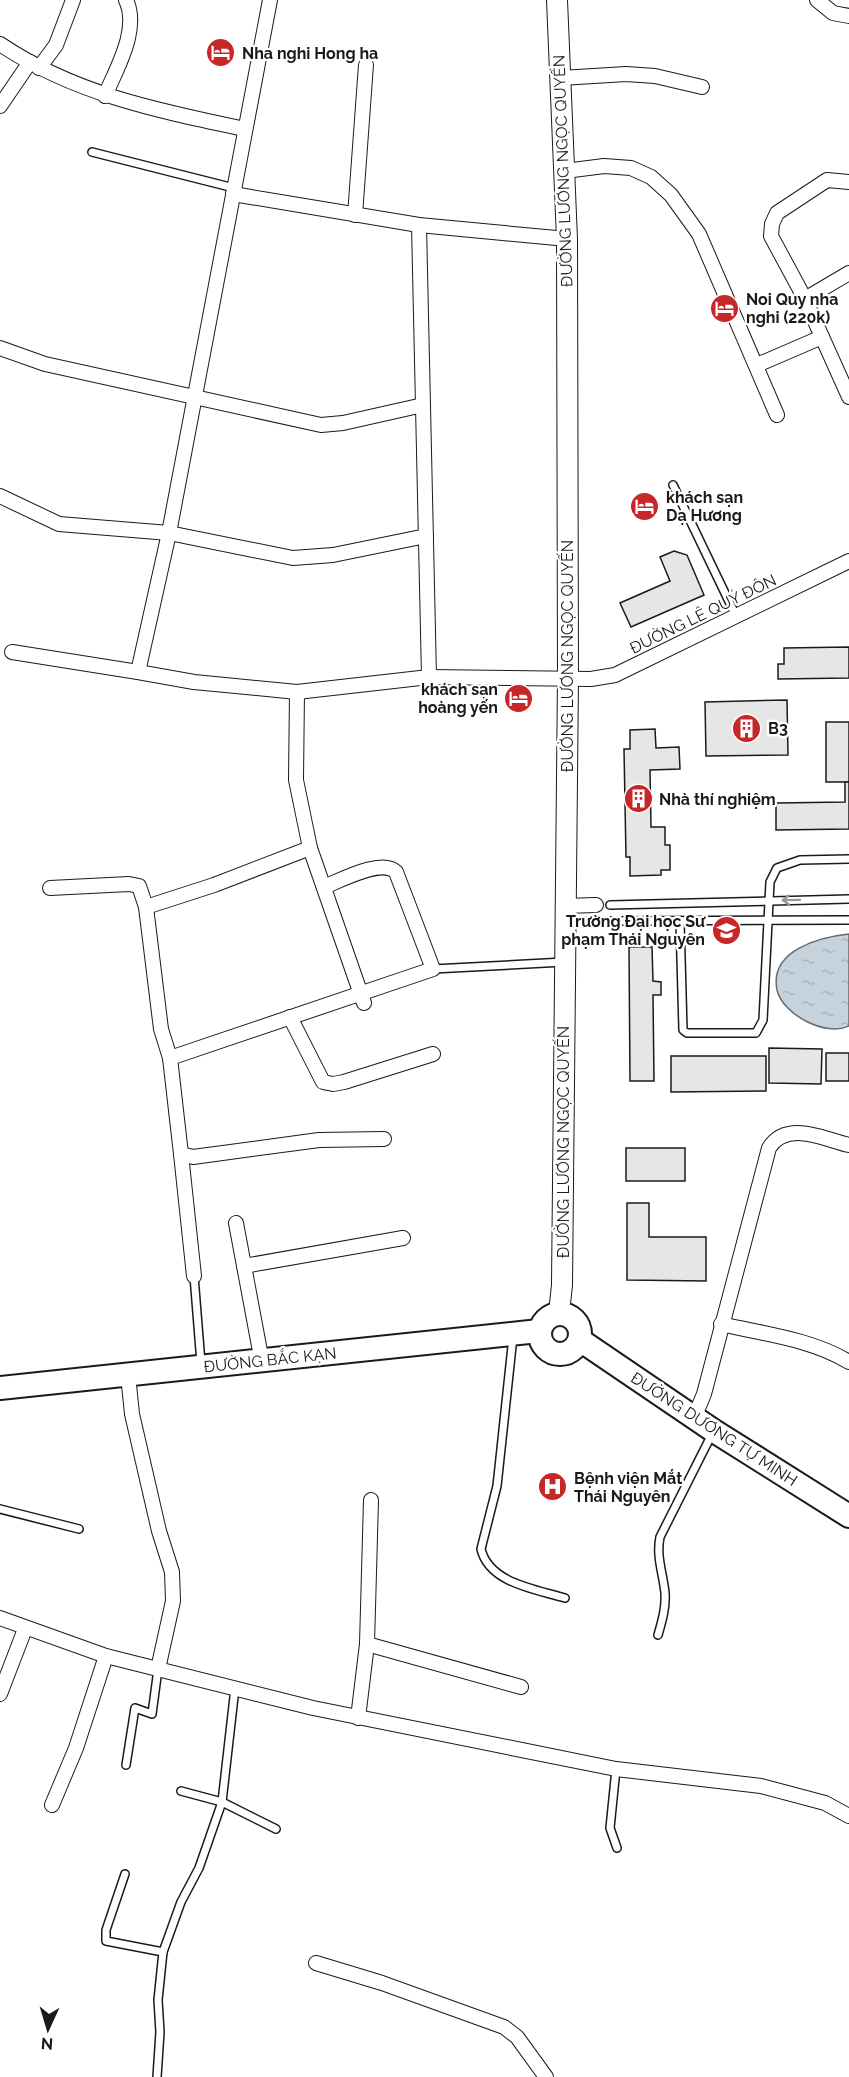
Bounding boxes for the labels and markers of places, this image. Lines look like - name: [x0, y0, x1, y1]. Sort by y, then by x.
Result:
- hotel icon: Nha nghi Hong ha: [205, 37, 237, 69]
- place label: Nha nghi Hong ha: [242, 44, 378, 63]
- place label: Noi Quy nha nghi (220k): [746, 290, 838, 327]
- hotel icon: Noi Quy nha nghi (220k): [709, 292, 741, 324]
- place label: khách sạn Dạ Hương: [666, 488, 743, 525]
- hotel icon: khách sạn Dạ Hương: [629, 490, 661, 522]
- place label: khách sạn hoàng yến: [418, 680, 498, 717]
- hotel icon: khách sạn hoàng yến: [503, 682, 535, 714]
- building icon: B3: [731, 712, 763, 744]
- place label: B3: [768, 719, 788, 738]
- building icon: Nhà thí nghiệm: [622, 783, 654, 815]
- place label: Nhà thí nghiệm: [659, 790, 776, 809]
- place label: Trường Đại học Sư phạm Thái Nguyên: [561, 912, 706, 949]
- school or university icon: Trường Đại học Sư phạm Thái Nguyên: [710, 914, 742, 946]
- place label: Bệnh viện Mắt Thái Nguyên: [574, 1469, 682, 1506]
- hospital icon: Bệnh viện Mắt Thái Nguyên: [537, 1471, 569, 1503]

